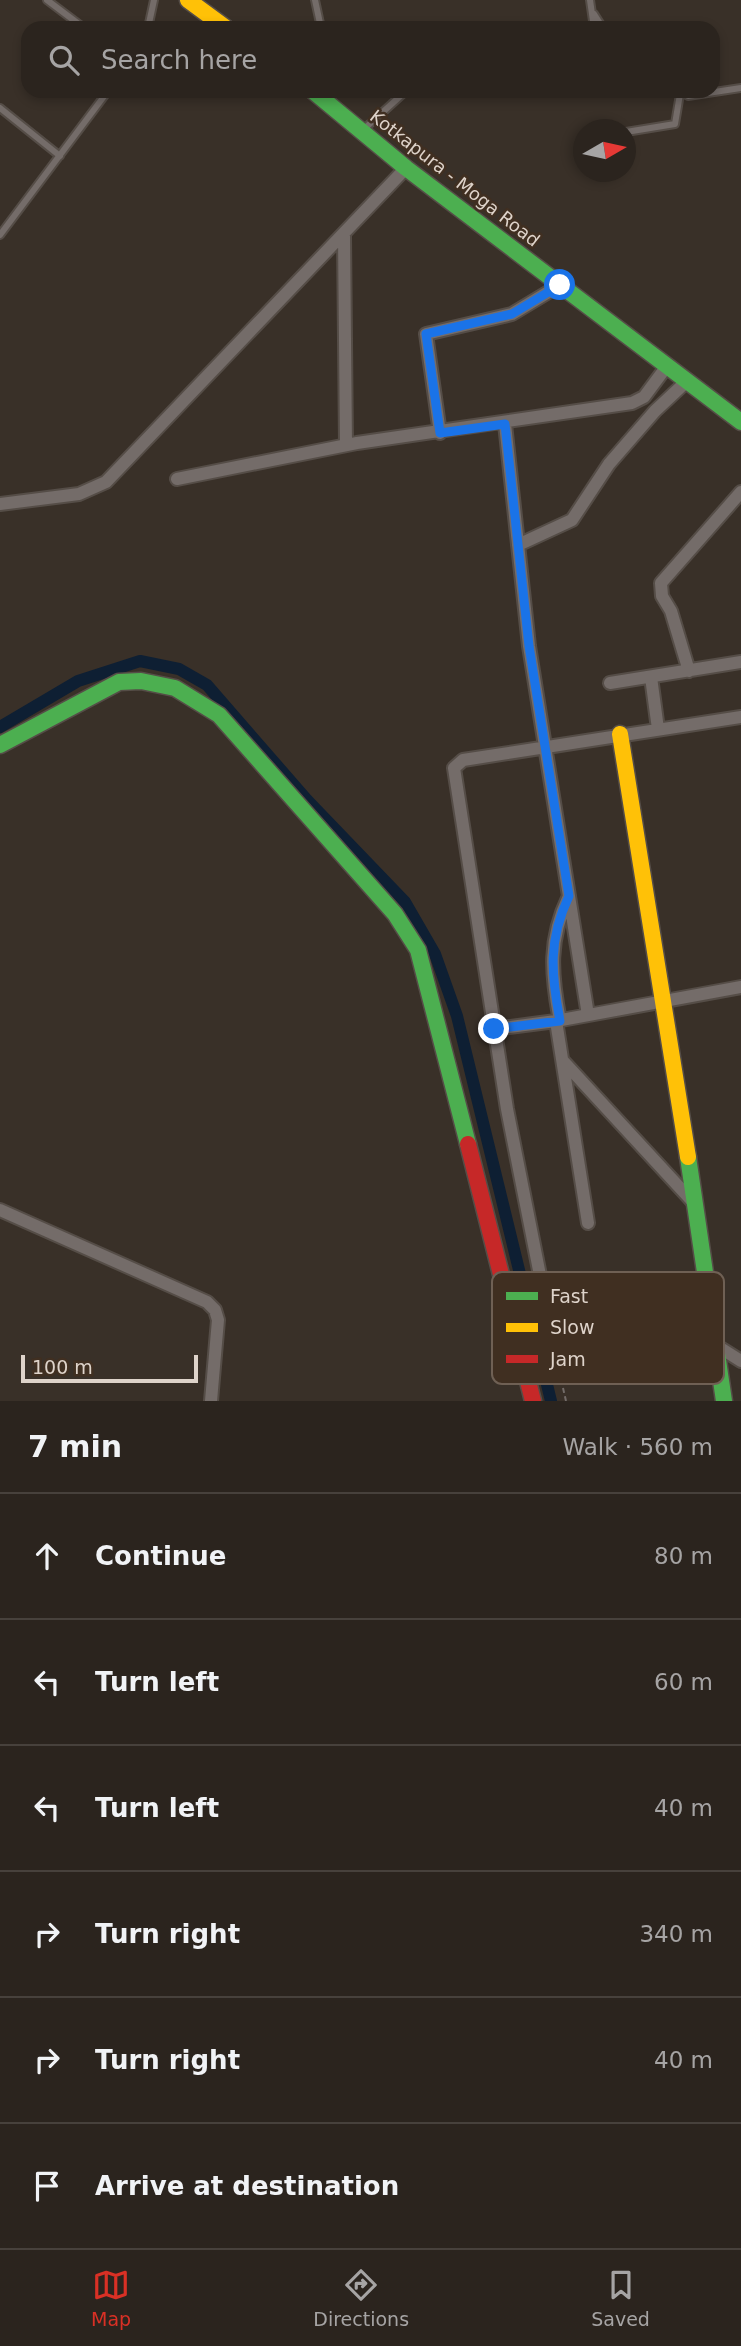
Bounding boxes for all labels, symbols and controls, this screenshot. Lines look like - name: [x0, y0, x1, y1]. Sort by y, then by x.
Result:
- search box: [21, 21, 720, 98]
- icon: search: [45, 41, 83, 79]
- text: Search here: [101, 45, 257, 75]
- street label: Kotkapura - Moga Road: [366, 105, 544, 251]
- north arrow: [573, 119, 636, 182]
- route start: [544, 269, 575, 300]
- route end: [478, 1013, 509, 1044]
- legend: [492, 1272, 724, 1384]
- text: Fast: [550, 1285, 588, 1307]
- text: Slow: [550, 1316, 595, 1338]
- text: Jam: [549, 1348, 586, 1370]
- scale bar: [21, 1352, 198, 1384]
- text: 100 m: [32, 1356, 93, 1378]
- text: 7 min: [28, 1429, 122, 1464]
- text: Walk · 560 m: [562, 1434, 713, 1460]
- icon: ahead: [28, 1537, 66, 1575]
- text: Continue: [95, 1541, 226, 1571]
- text: 80 m: [654, 1543, 713, 1569]
- icon: left: [28, 1663, 66, 1701]
- text: Turn left: [95, 1667, 219, 1697]
- text: 60 m: [654, 1669, 713, 1695]
- icon: left: [28, 1789, 66, 1827]
- text: Turn left: [95, 1793, 219, 1823]
- text: 40 m: [654, 1795, 713, 1821]
- icon: right: [28, 1915, 66, 1953]
- text: Turn right: [95, 1919, 240, 1949]
- text: 340 m: [639, 1921, 713, 1947]
- icon: right: [28, 2041, 66, 2079]
- text: Turn right: [95, 2045, 240, 2075]
- text: 40 m: [654, 2047, 713, 2073]
- icon: arrive: [28, 2167, 66, 2205]
- text: Arrive at destination: [95, 2171, 399, 2201]
- tab: Map: [91, 2266, 131, 2330]
- tab: Directions: [313, 2266, 409, 2330]
- tab: Saved: [591, 2266, 650, 2330]

